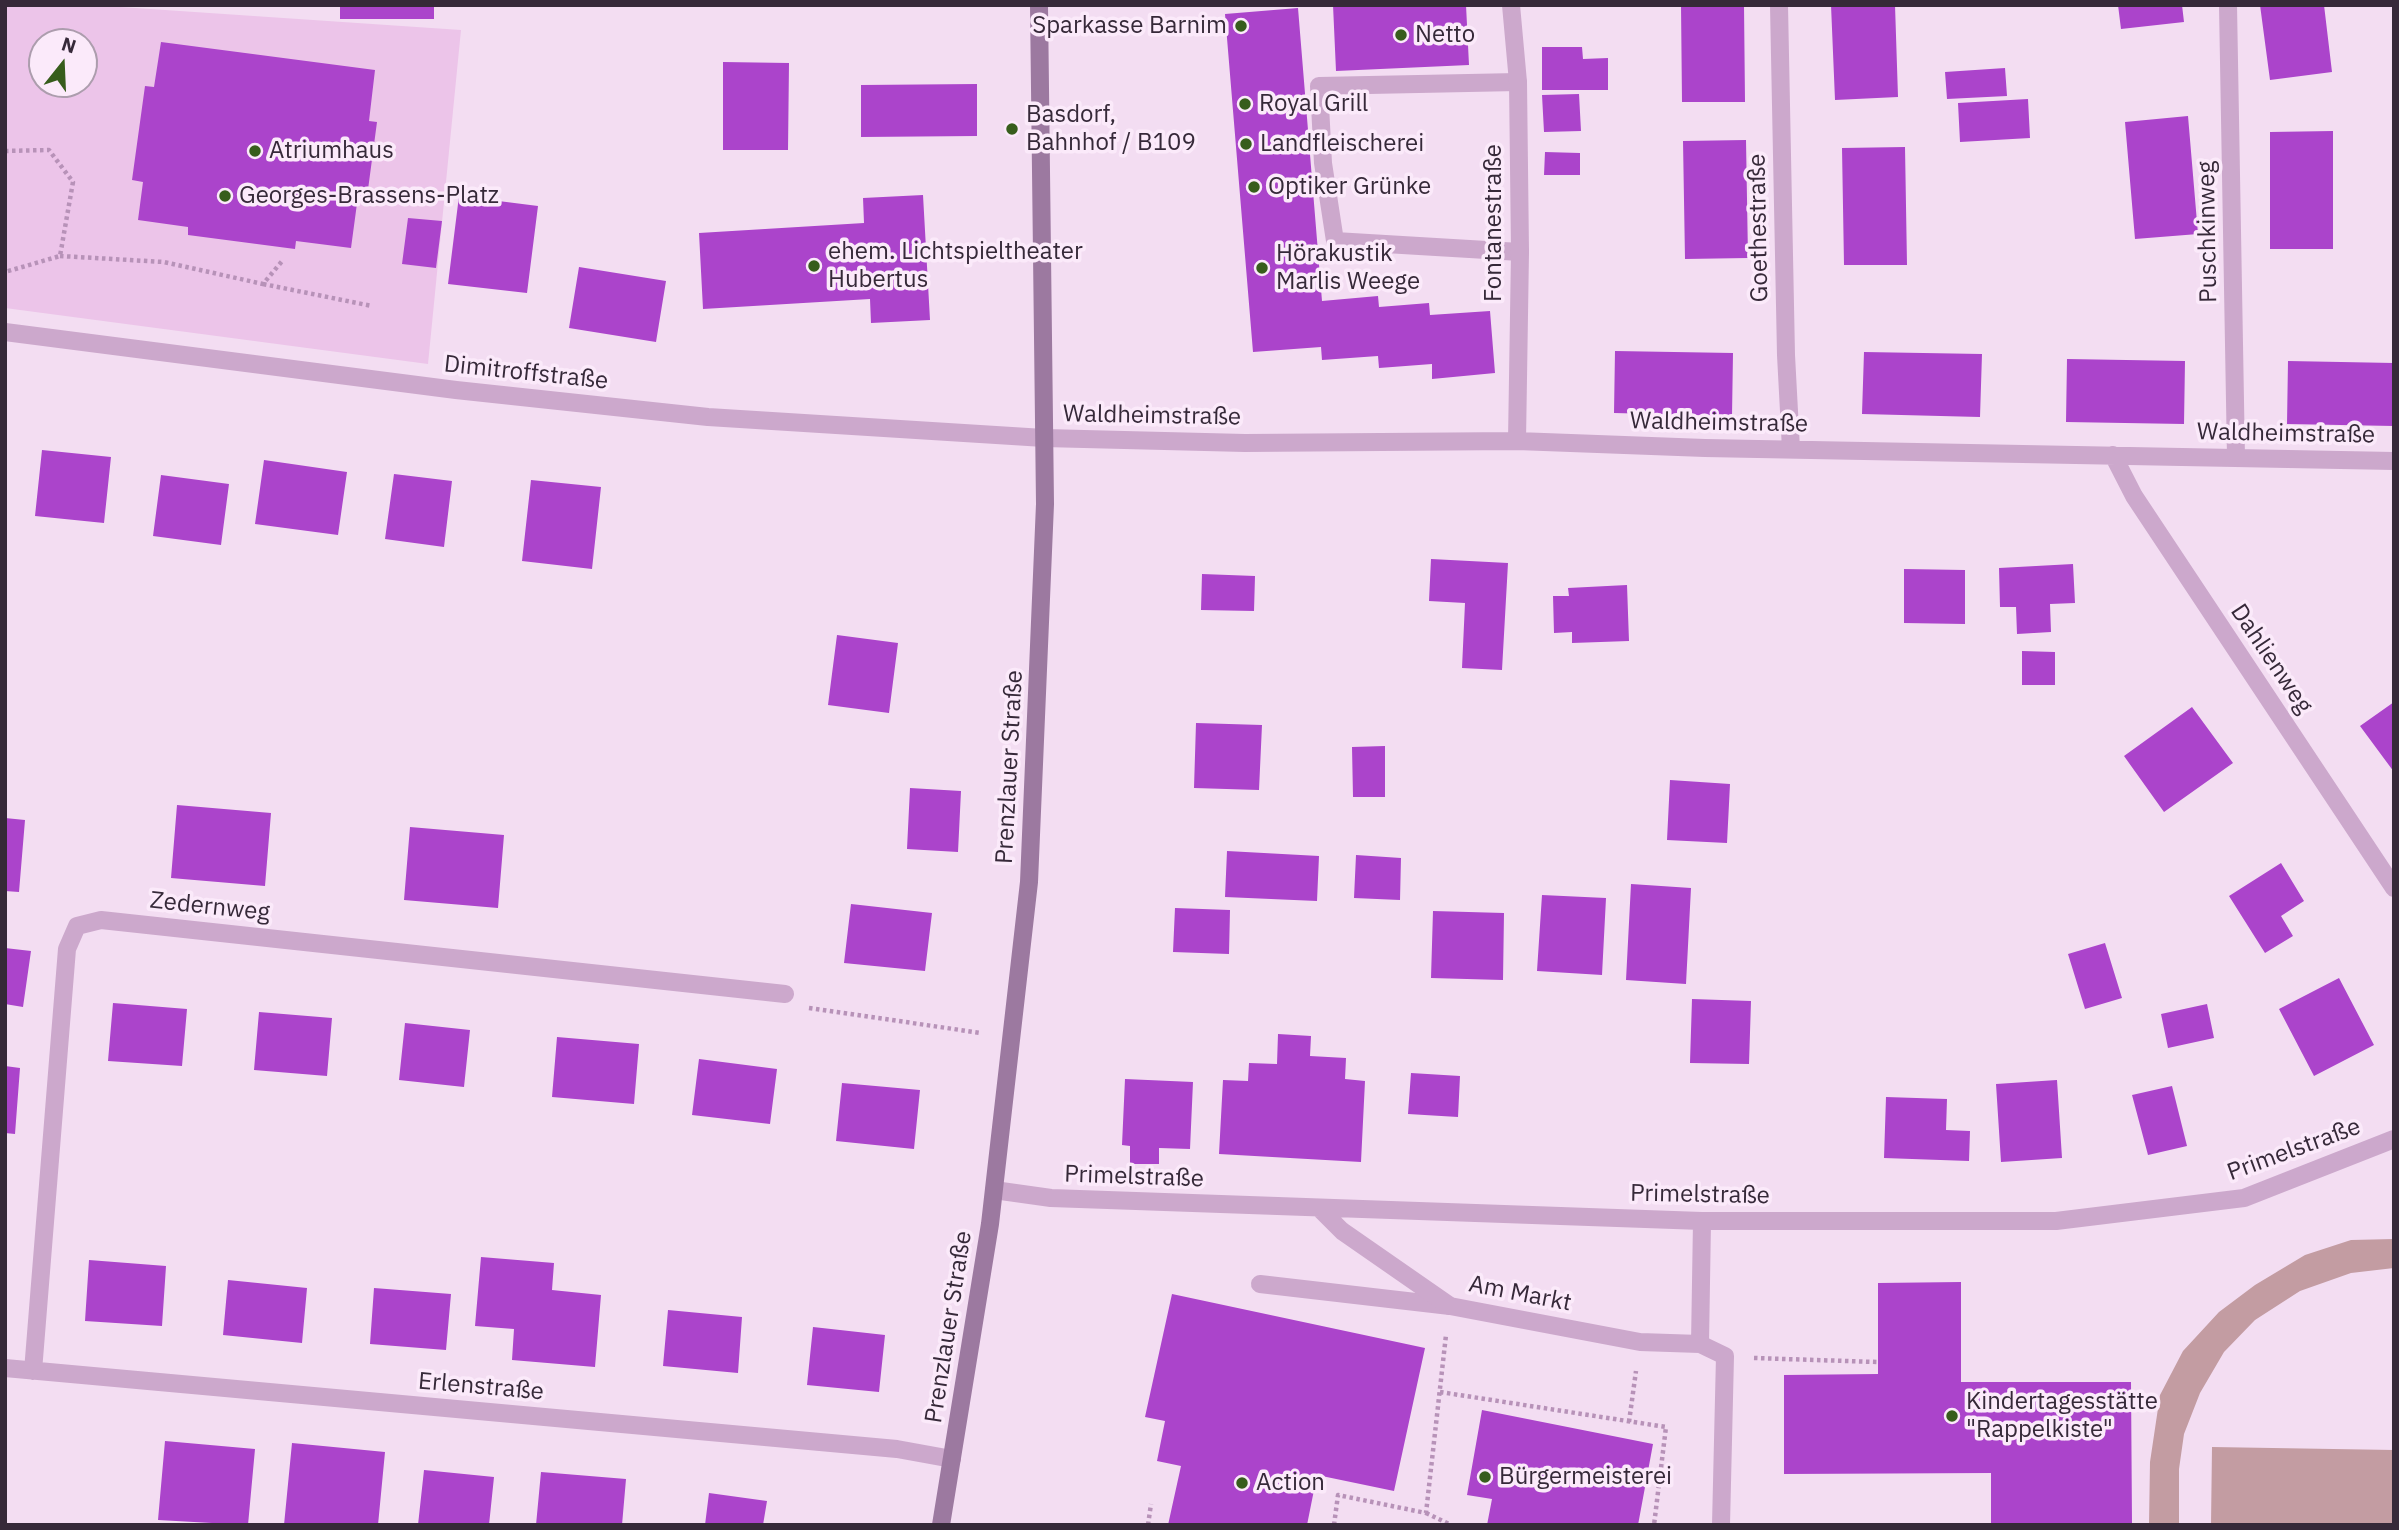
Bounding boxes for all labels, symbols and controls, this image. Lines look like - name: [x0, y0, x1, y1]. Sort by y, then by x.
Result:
- place label: Sparkasse Barnim: [1032, 12, 1227, 40]
- marker: Sparkasse Barnim: [1233, 18, 1249, 34]
- place label: Netto: [1415, 21, 1475, 49]
- marker: Netto: [1393, 27, 1409, 43]
- north arrow: [28, 28, 98, 98]
- text: N: [59, 31, 79, 58]
- place label: Royal Grill: [1259, 90, 1368, 118]
- marker: Royal Grill: [1237, 96, 1253, 112]
- place label: Basdorf, Bahnhof / B109: [1026, 101, 1196, 157]
- marker: Basdorf, Bahnhof / B109: [1004, 121, 1020, 137]
- place label: Landfleischerei: [1260, 130, 1424, 158]
- marker: Landfleischerei: [1238, 136, 1254, 152]
- place label: Atriumhaus: [269, 137, 394, 165]
- marker: Atriumhaus: [247, 143, 263, 159]
- street label: Fontanestraße: [1480, 144, 1508, 302]
- street label: Goethestraße: [1743, 153, 1775, 303]
- street label: Puschkinweg: [2192, 161, 2224, 303]
- place label: Optiker Grünke: [1268, 173, 1431, 201]
- marker: Optiker Grünke: [1246, 179, 1262, 195]
- place label: Georges-Brassens-Platz: [239, 182, 499, 210]
- marker: Georges-Brassens-Platz: [217, 188, 233, 204]
- place label: ehem. Lichtspieltheater Hubertus: [828, 238, 1083, 294]
- place label: Hörakustik Marlis Weege: [1276, 240, 1420, 296]
- marker: ehem. Lichtspieltheater Hubertus: [806, 258, 822, 274]
- marker: Hörakustik Marlis Weege: [1254, 260, 1270, 276]
- street label: Dimitroffstraße: [442, 350, 610, 396]
- street label: Waldheimstraße: [1063, 400, 1241, 432]
- street label: Waldheimstraße: [1630, 407, 1808, 439]
- street label: Waldheimstraße: [2197, 418, 2375, 450]
- street label: Dahlienweg: [2224, 599, 2318, 719]
- street label: Prenzlauer Straße: [991, 669, 1029, 865]
- street label: Zedernweg: [149, 886, 271, 928]
- street label: Primelstraße: [2223, 1113, 2365, 1187]
- street label: Primelstraße: [1064, 1160, 1204, 1194]
- street label: Primelstraße: [1630, 1179, 1770, 1211]
- street label: Prenzlauer Straße: [920, 1229, 978, 1425]
- street label: Am Markt: [1466, 1270, 1574, 1318]
- street label: Erlenstraße: [417, 1367, 545, 1407]
- place label: Kindertagesstätte "Rappelkiste": [1966, 1388, 2158, 1444]
- marker: Kindertagesstätte "Rappelkiste": [1944, 1408, 1960, 1424]
- place label: Bürgermeisterei: [1499, 1463, 1672, 1491]
- place label: Action: [1256, 1469, 1325, 1497]
- marker: Bürgermeisterei: [1477, 1469, 1493, 1485]
- marker: Action: [1234, 1475, 1250, 1491]

